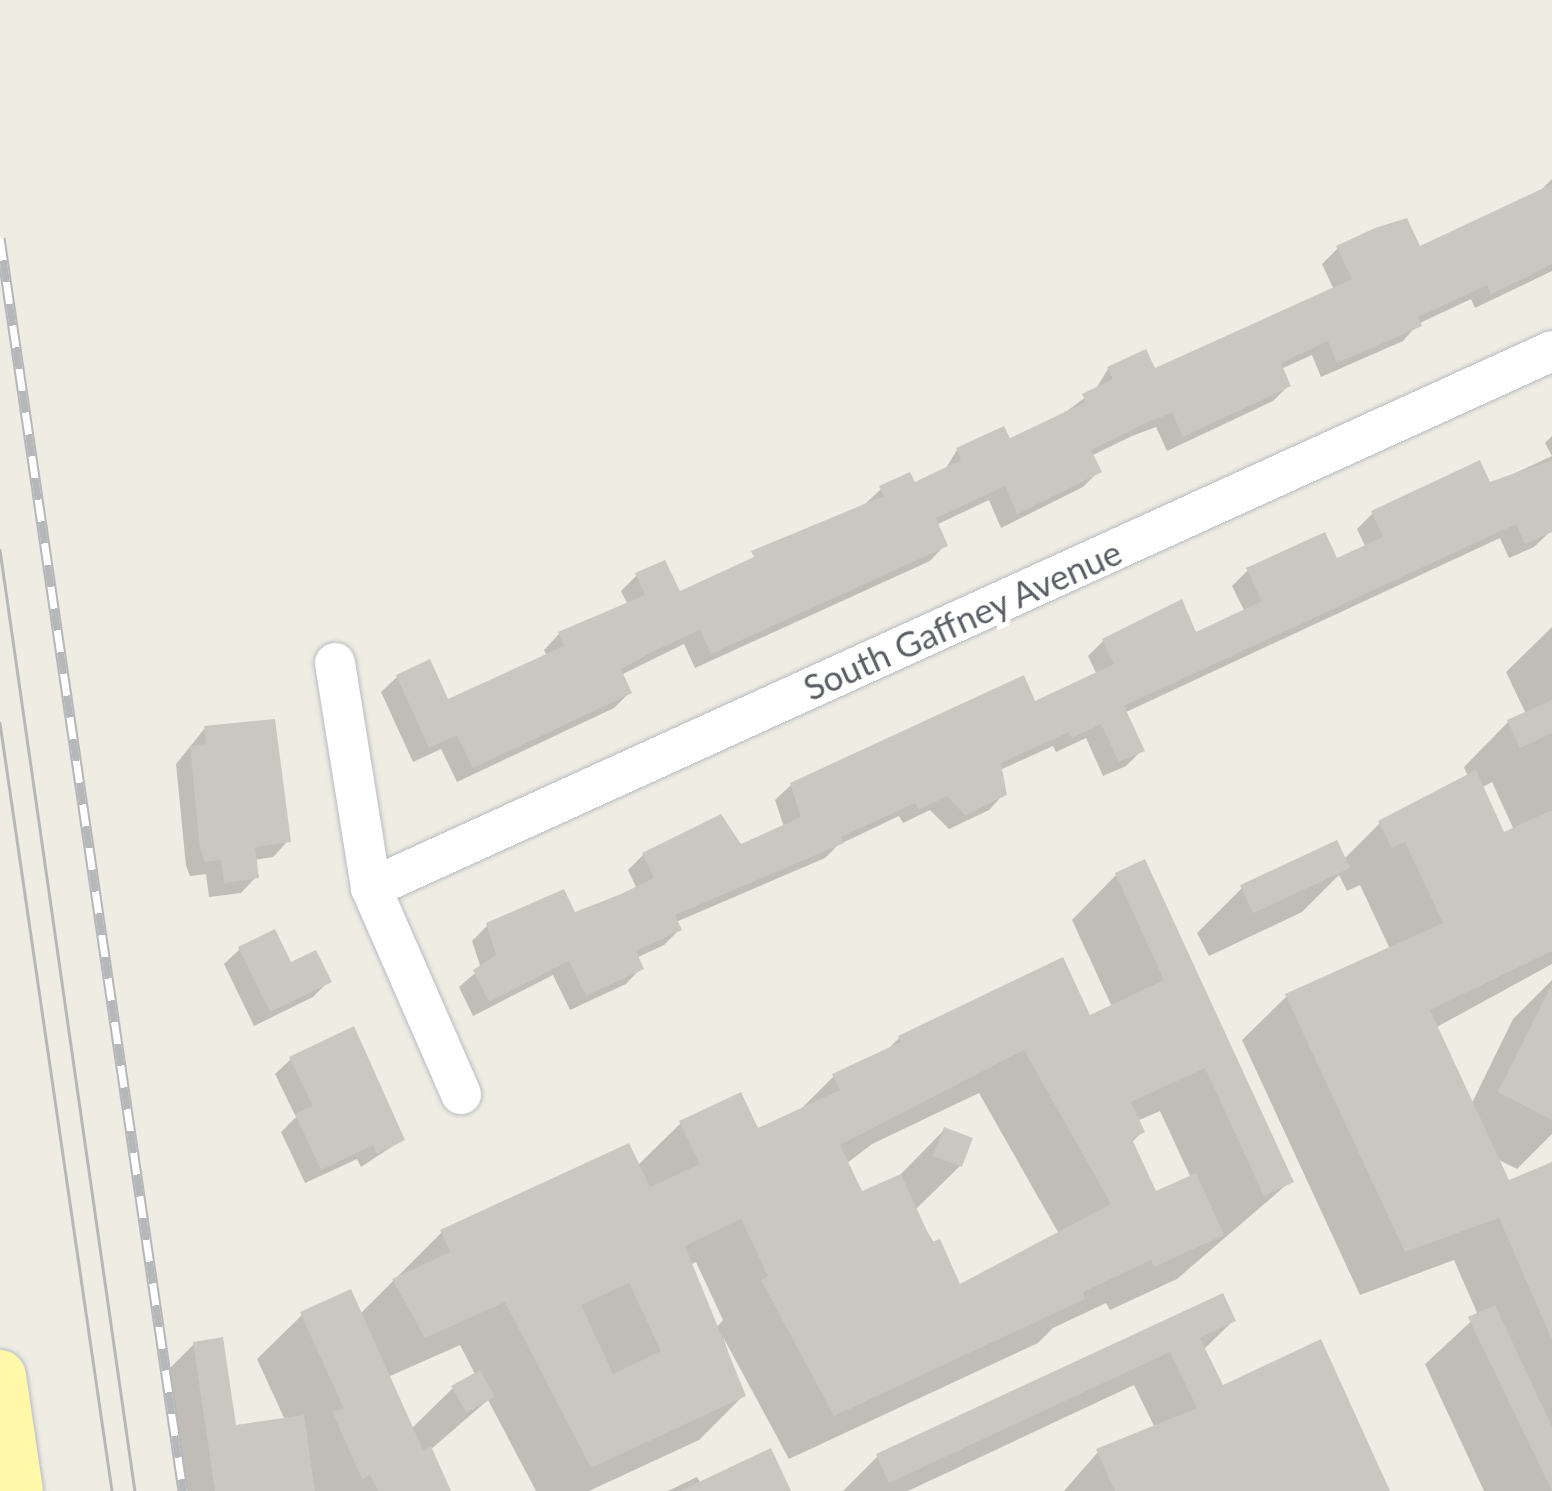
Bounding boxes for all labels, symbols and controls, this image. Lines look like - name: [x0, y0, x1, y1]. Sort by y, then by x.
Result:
- street label: South Gaffney Avenue: [796, 530, 1128, 708]

